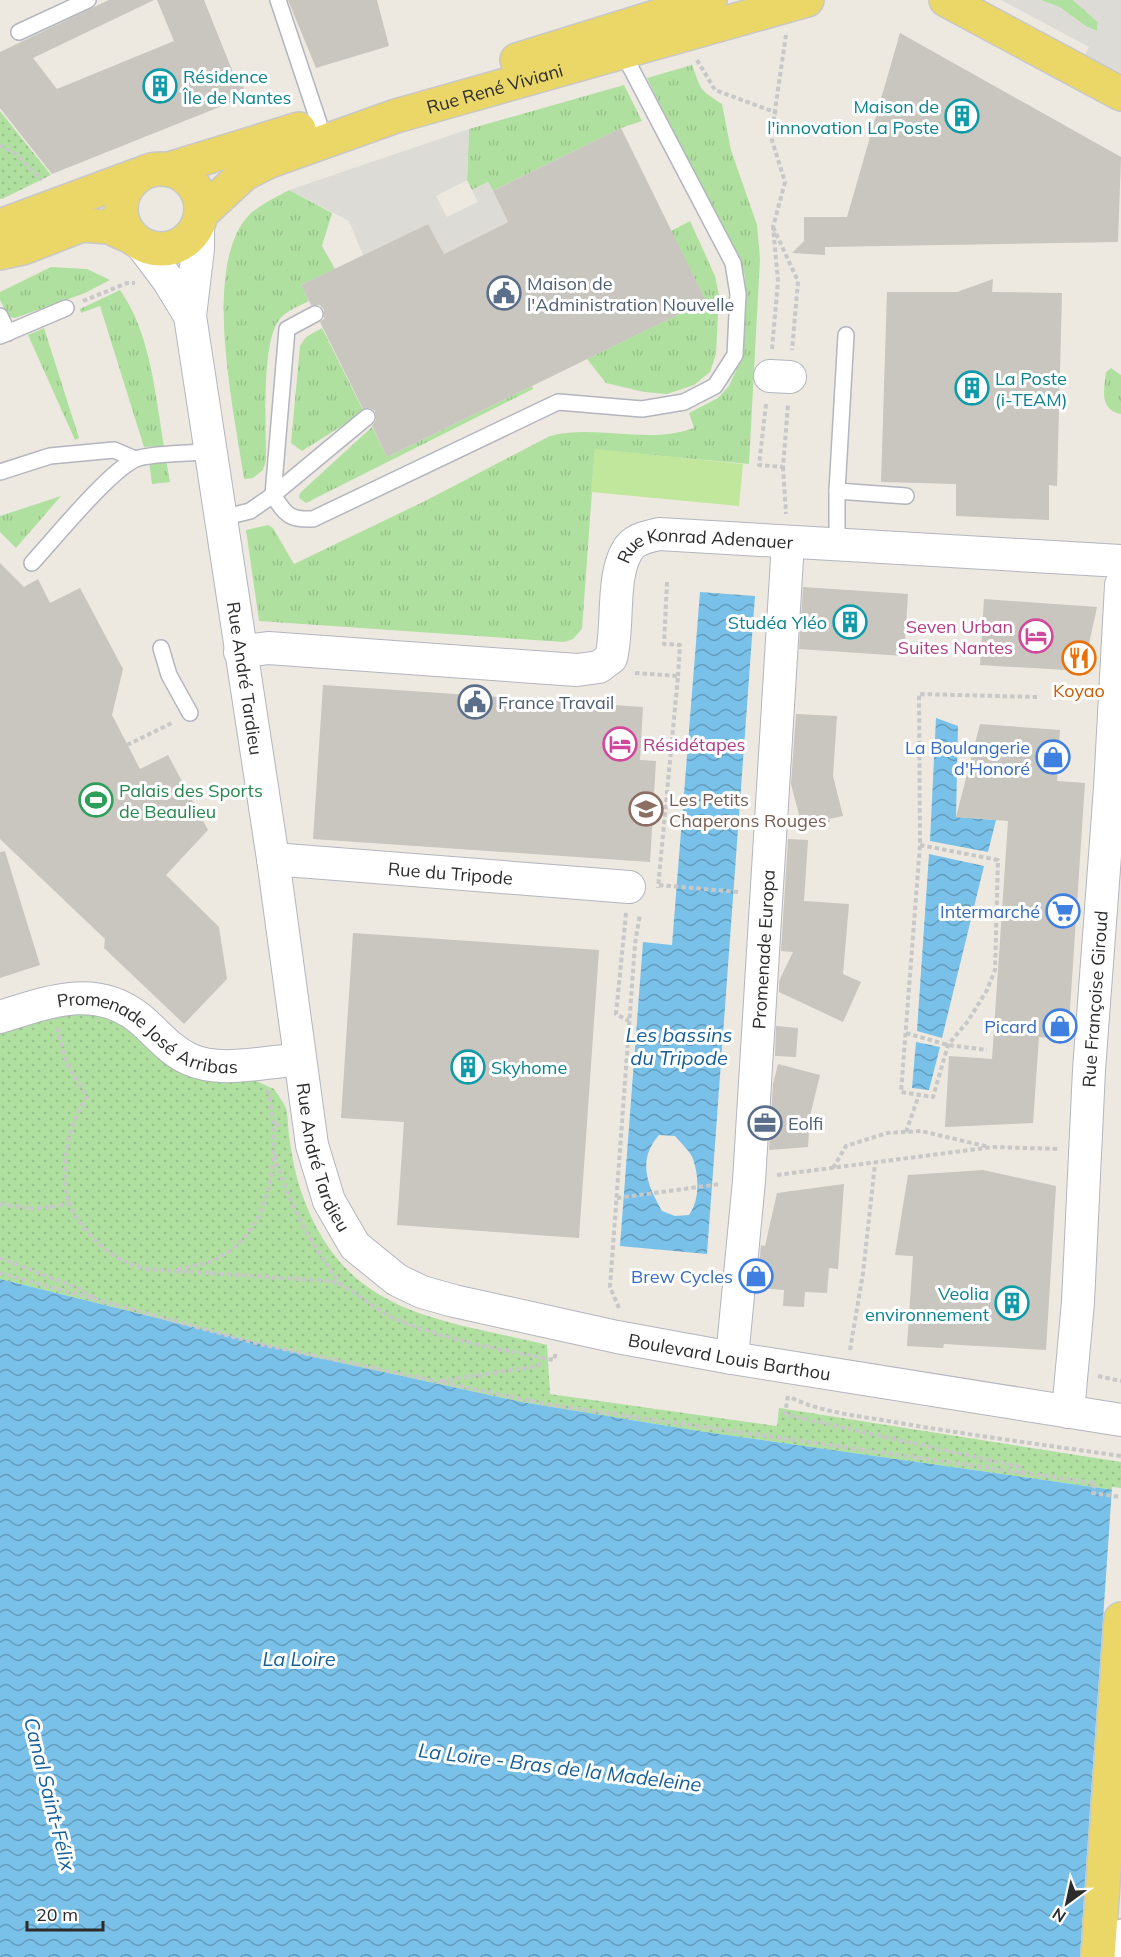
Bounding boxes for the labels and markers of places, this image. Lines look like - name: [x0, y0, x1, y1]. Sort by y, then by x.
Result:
- place label: Résidence Île de Nantes: [182, 65, 292, 109]
- building icon: Résidence Île de Nantes: [142, 68, 178, 104]
- place label: Maison de l'innovation La Poste: [767, 95, 939, 139]
- building icon: Maison de l'innovation La Poste: [944, 98, 980, 134]
- place label: Maison de l'Administration Nouvelle: [527, 272, 734, 316]
- public building icon: Maison de l'Administration Nouvelle: [486, 275, 522, 311]
- place label: La Poste (i-TEAM): [995, 367, 1067, 411]
- building icon: La Poste (i-TEAM): [954, 370, 990, 406]
- building icon: Studéa Yléo: [832, 604, 868, 640]
- place label: Studéa Yléo: [728, 611, 827, 634]
- place label: Seven Urban Suites Nantes: [898, 615, 1013, 659]
- hotel icon: Seven Urban Suites Nantes: [1018, 618, 1054, 654]
- restaurant icon: Koyao: [1061, 640, 1097, 676]
- place label: Koyao: [1053, 679, 1105, 702]
- public building icon: France Travail: [457, 684, 493, 720]
- place label: France Travail: [498, 691, 614, 714]
- hotel icon: Résidétapes: [602, 726, 638, 762]
- place label: Résidétapes: [643, 733, 746, 756]
- place label: La Boulangerie d'Honoré: [905, 736, 1030, 780]
- shop icon: La Boulangerie d'Honoré: [1035, 739, 1071, 775]
- place label: Palais des Sports de Beaulieu: [119, 779, 263, 823]
- sports icon: Palais des Sports de Beaulieu: [78, 782, 114, 818]
- place label: Les Petits Chaperons Rouges: [669, 788, 827, 832]
- school or university icon: Les Petits Chaperons Rouges: [628, 791, 664, 827]
- supermarket icon: Intermarché: [1045, 893, 1081, 929]
- place label: Intermarché: [940, 900, 1040, 923]
- shop icon: Picard: [1042, 1008, 1078, 1044]
- place label: Picard: [984, 1015, 1037, 1038]
- building icon: Skyhome: [450, 1049, 486, 1085]
- place label: Skyhome: [491, 1056, 567, 1079]
- office icon: Eolfi: [747, 1105, 783, 1141]
- place label: Eolfi: [788, 1112, 823, 1135]
- shop icon: Brew Cycles: [738, 1258, 774, 1294]
- place label: Brew Cycles: [631, 1265, 733, 1288]
- place label: Veolia environnement: [865, 1282, 989, 1326]
- building icon: Veolia environnement: [994, 1285, 1030, 1321]

